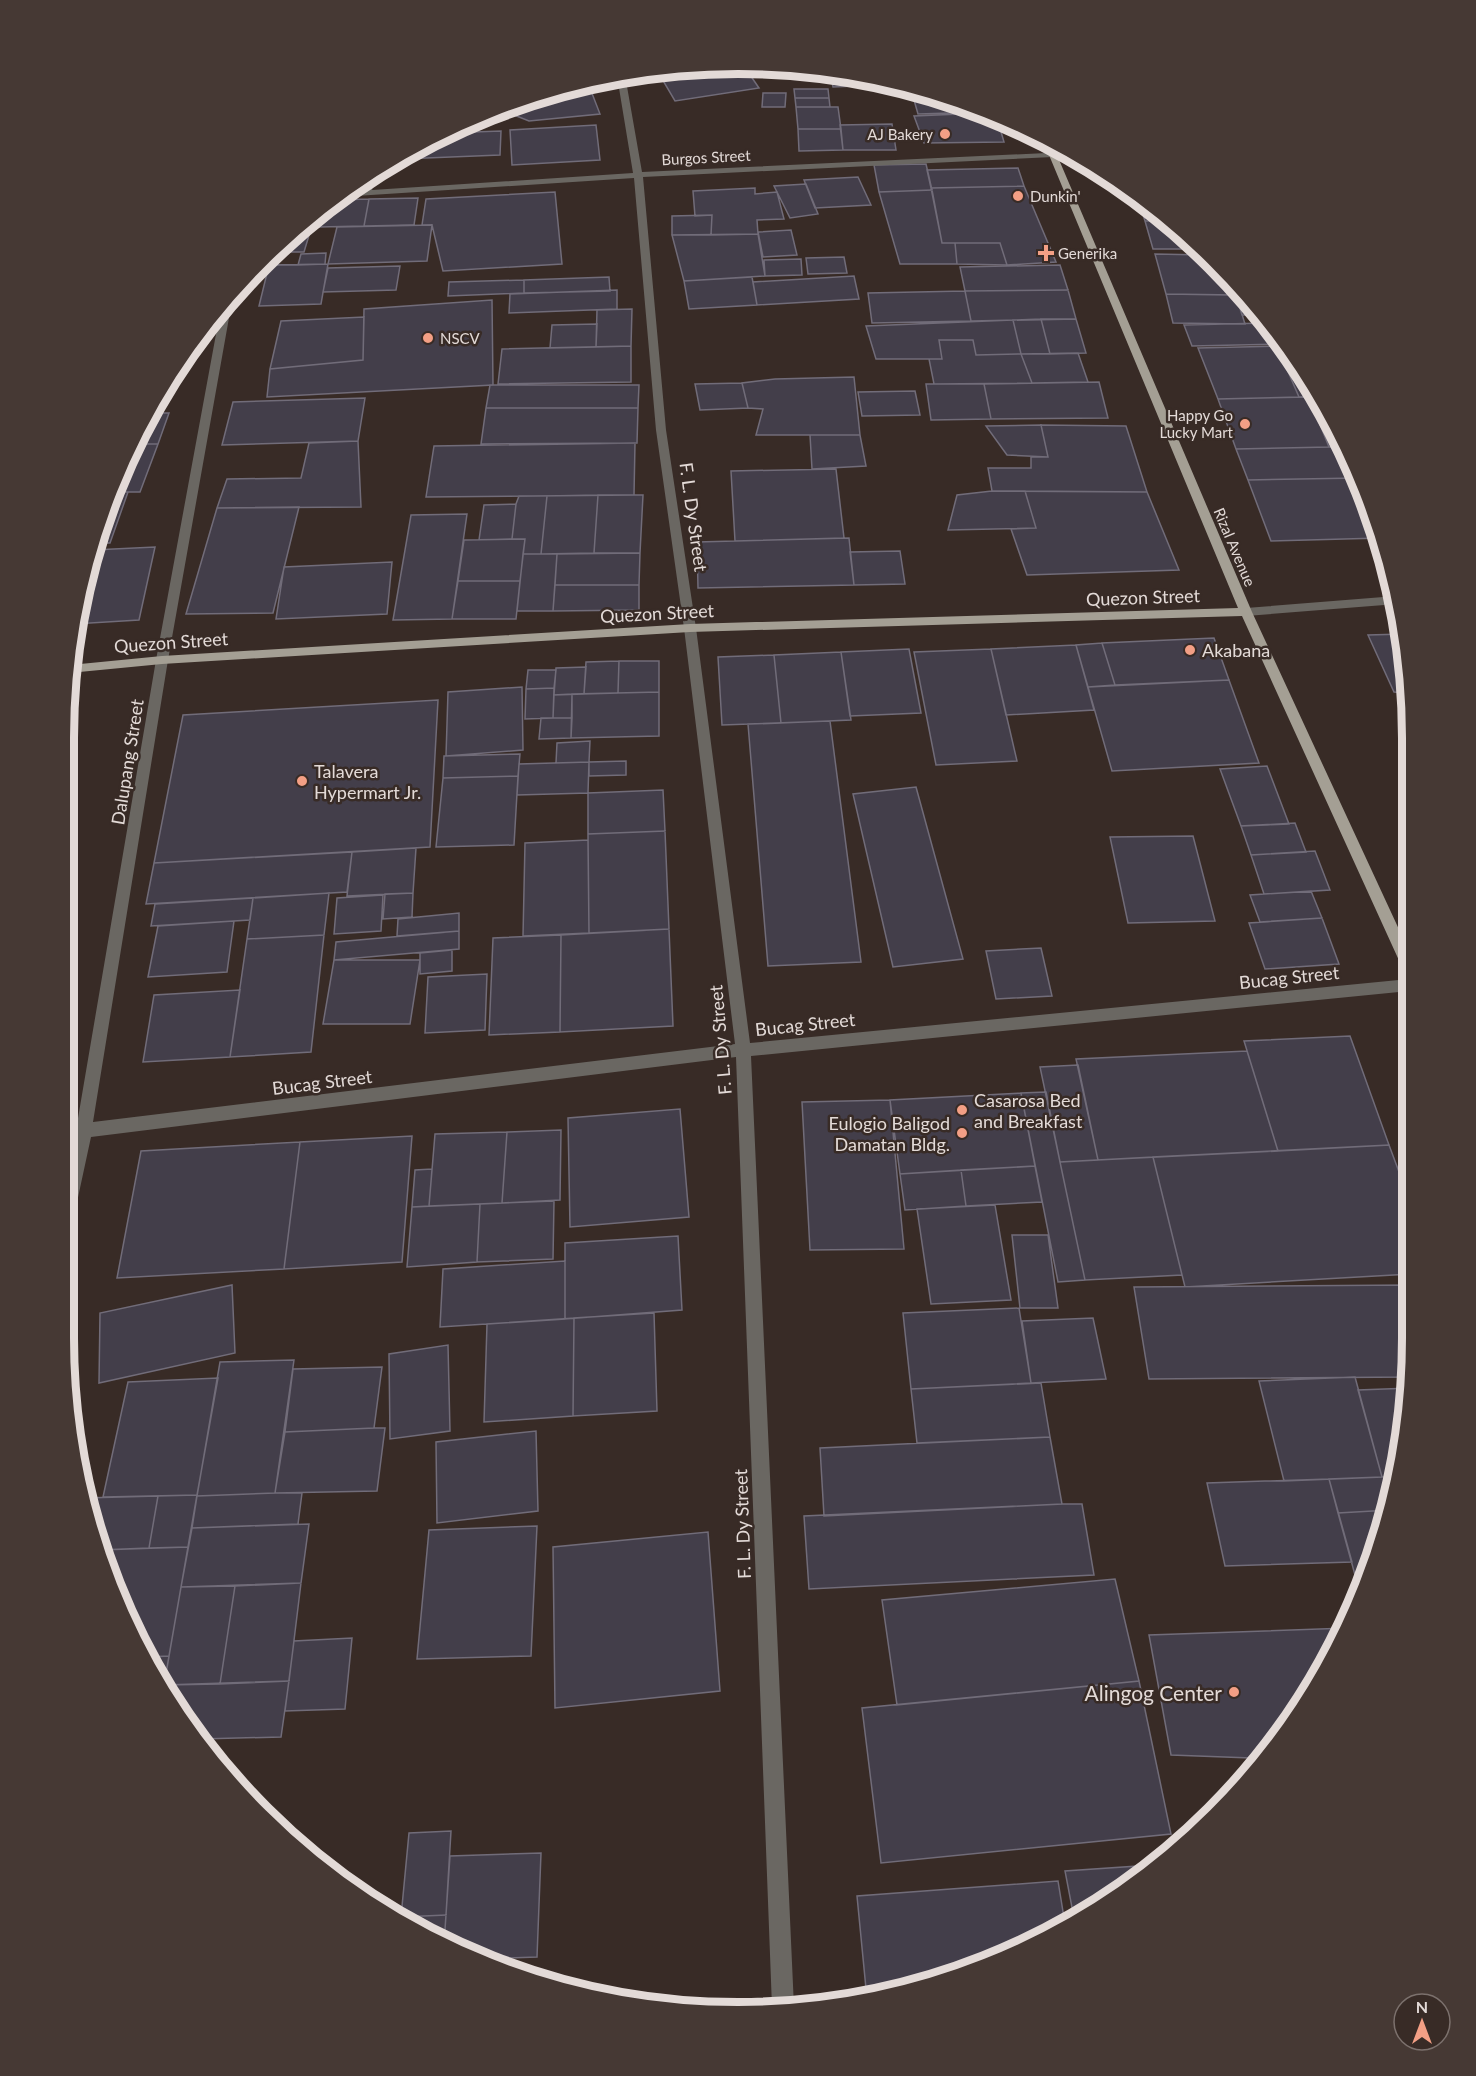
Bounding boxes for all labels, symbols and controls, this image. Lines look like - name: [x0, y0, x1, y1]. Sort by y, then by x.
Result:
- place label: AJ Bakery: [867, 125, 933, 143]
- marker: AJ Bakery: [938, 127, 952, 141]
- street label: Burgos Street: [661, 146, 752, 168]
- place label: Dunkin': [1030, 187, 1081, 205]
- marker: Dunkin': [1011, 189, 1025, 203]
- place label: Generika: [1058, 244, 1117, 262]
- marker: Generika: [1039, 246, 1053, 260]
- place label: NSCV: [440, 329, 481, 347]
- marker: NSCV: [421, 331, 435, 345]
- place label: Happy Go Lucky Mart: [1159, 406, 1234, 441]
- marker: Happy Go Lucky Mart: [1238, 417, 1252, 431]
- street label: F. L. Dy Street: [675, 461, 713, 573]
- street label: Rizal Avenue: [1210, 505, 1260, 589]
- street label: Quezon Street: [1086, 584, 1201, 610]
- street label: Quezon Street: [599, 599, 715, 627]
- street label: Quezon Street: [113, 627, 229, 657]
- place label: Akabana: [1202, 639, 1270, 661]
- marker: Akabana: [1183, 643, 1197, 657]
- street label: Dalupang Street: [106, 697, 148, 827]
- place label: Talavera Hypermart Jr.: [314, 760, 421, 803]
- marker: Talavera Hypermart Jr.: [295, 774, 309, 788]
- street label: Bucag Street: [1238, 961, 1341, 993]
- street label: F. L. Dy Street: [704, 984, 736, 1096]
- street label: Bucag Street: [754, 1008, 857, 1040]
- street label: Bucag Street: [271, 1065, 374, 1099]
- place label: Casarosa Bed and Breakfast: [974, 1089, 1083, 1132]
- marker: Casarosa Bed and Breakfast: [955, 1103, 969, 1117]
- place label: Eulogio Baligod Damatan Bldg.: [829, 1112, 950, 1155]
- marker: Eulogio Baligod Damatan Bldg.: [955, 1126, 969, 1140]
- street label: F. L. Dy Street: [729, 1468, 755, 1579]
- place label: Alingog Center: [1085, 1680, 1222, 1705]
- marker: Alingog Center: [1227, 1685, 1241, 1699]
- north arrow: [1392, 1992, 1452, 2052]
- text: N: [1416, 1997, 1428, 2016]

